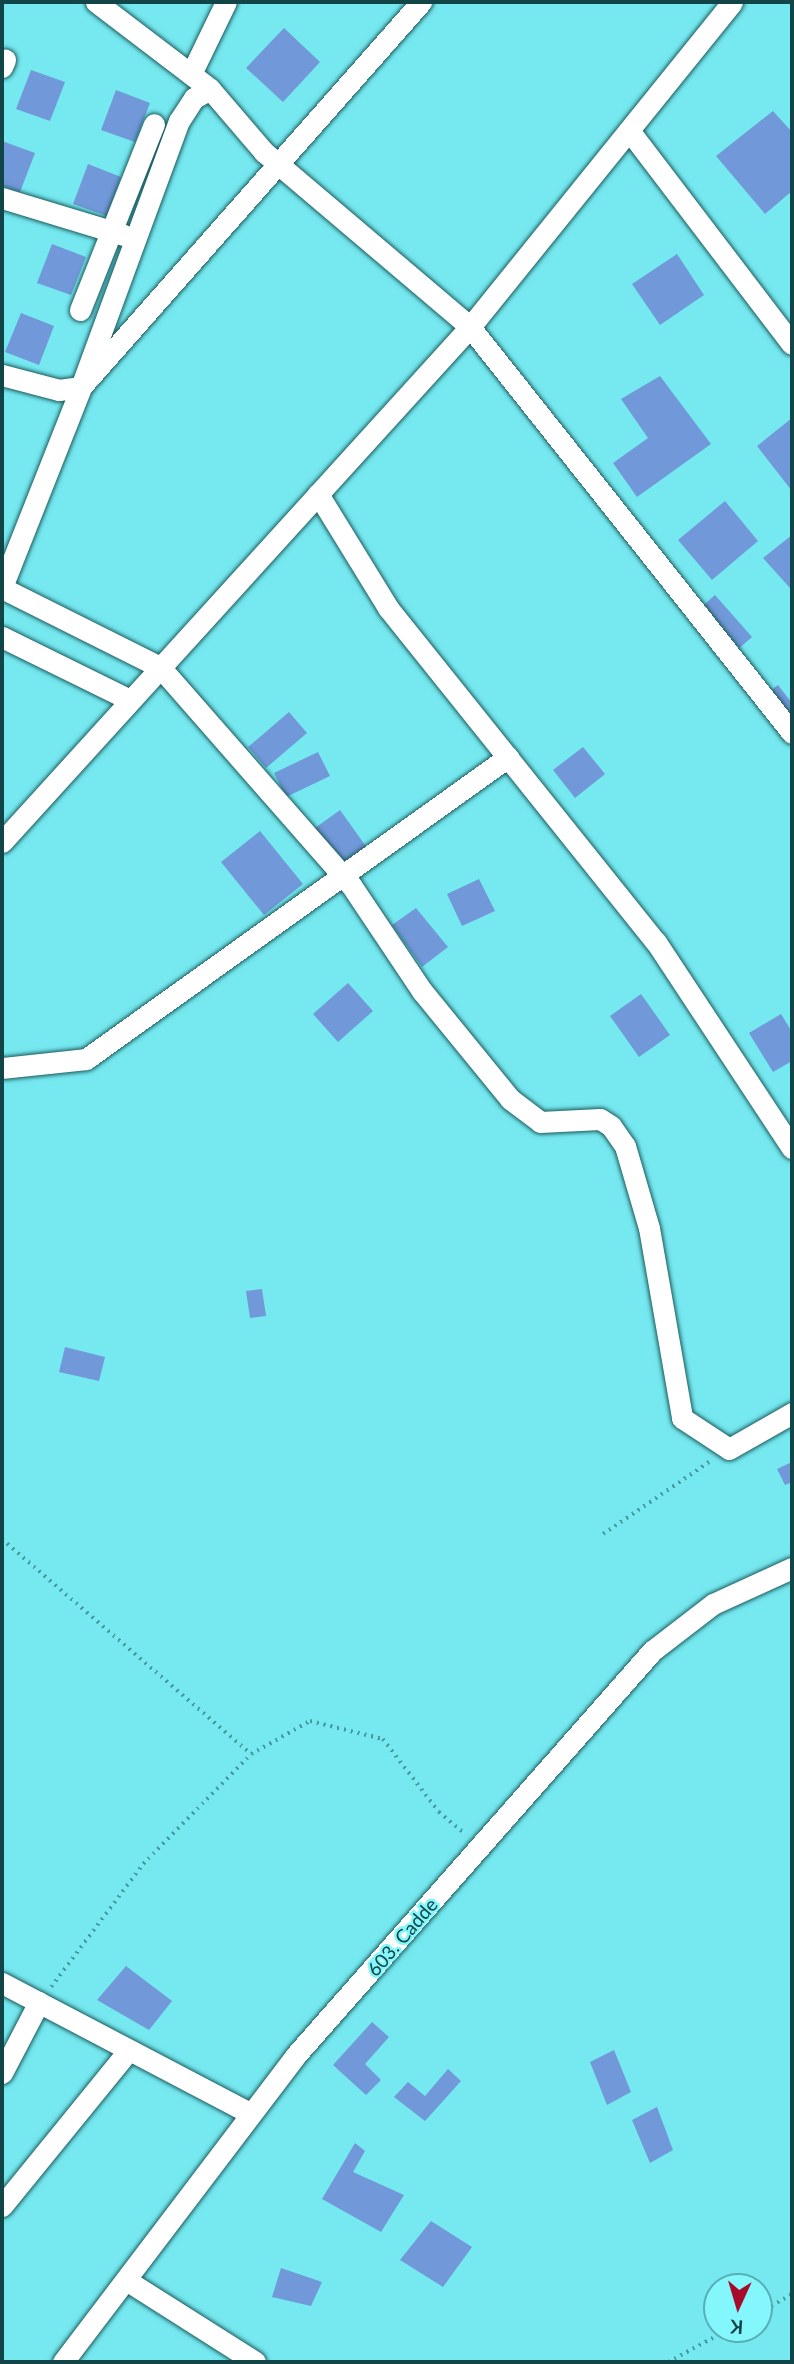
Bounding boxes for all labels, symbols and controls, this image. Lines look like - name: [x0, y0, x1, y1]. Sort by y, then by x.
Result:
- street label: 603. Cadde: [362, 1893, 442, 1981]
- north arrow: [703, 2273, 773, 2343]
- text: K: [729, 2316, 744, 2339]

